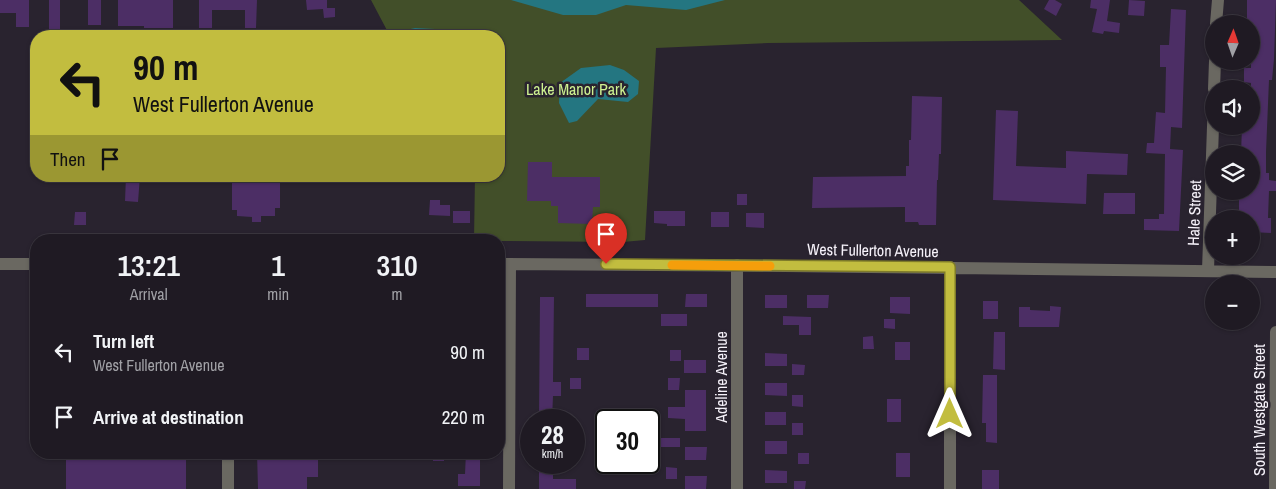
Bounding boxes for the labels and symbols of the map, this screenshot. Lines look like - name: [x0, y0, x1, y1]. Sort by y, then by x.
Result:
- north arrow: [1205, 15, 1260, 70]
- park label: Lake Manor Park: [526, 78, 626, 100]
- street label: Hale Street: [1182, 179, 1206, 246]
- pin: [585, 213, 627, 264]
- street label: West Fullerton Avenue: [807, 238, 939, 262]
- street label: Adeline Avenue: [710, 331, 732, 424]
- street label: South Westgate Street: [1248, 344, 1270, 476]
- position arrow: [923, 387, 975, 439]
- speed limit sign: 30: [595, 409, 660, 474]

